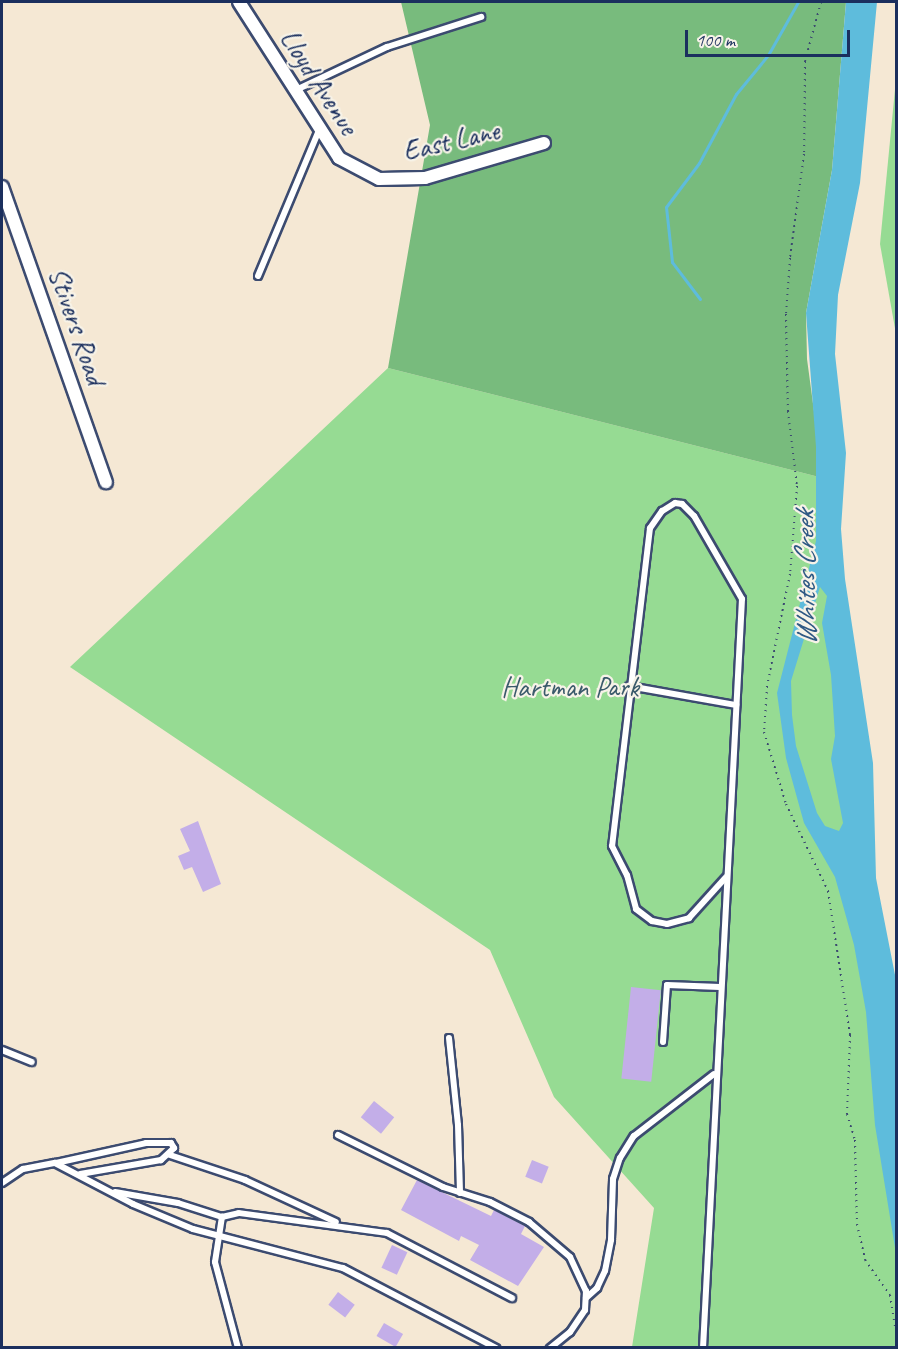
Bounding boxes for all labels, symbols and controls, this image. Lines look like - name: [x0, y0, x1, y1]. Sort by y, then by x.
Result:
- scale bar: [688, 18, 853, 56]
- street label: Lloyd Avenue: [273, 23, 365, 141]
- text: 100 m: [696, 29, 735, 51]
- street label: East Lane: [399, 114, 503, 168]
- street label: Stivers Road: [42, 264, 112, 388]
- water label: Whites Creek: [786, 510, 824, 646]
- park label: Hartman Park: [501, 670, 639, 704]

